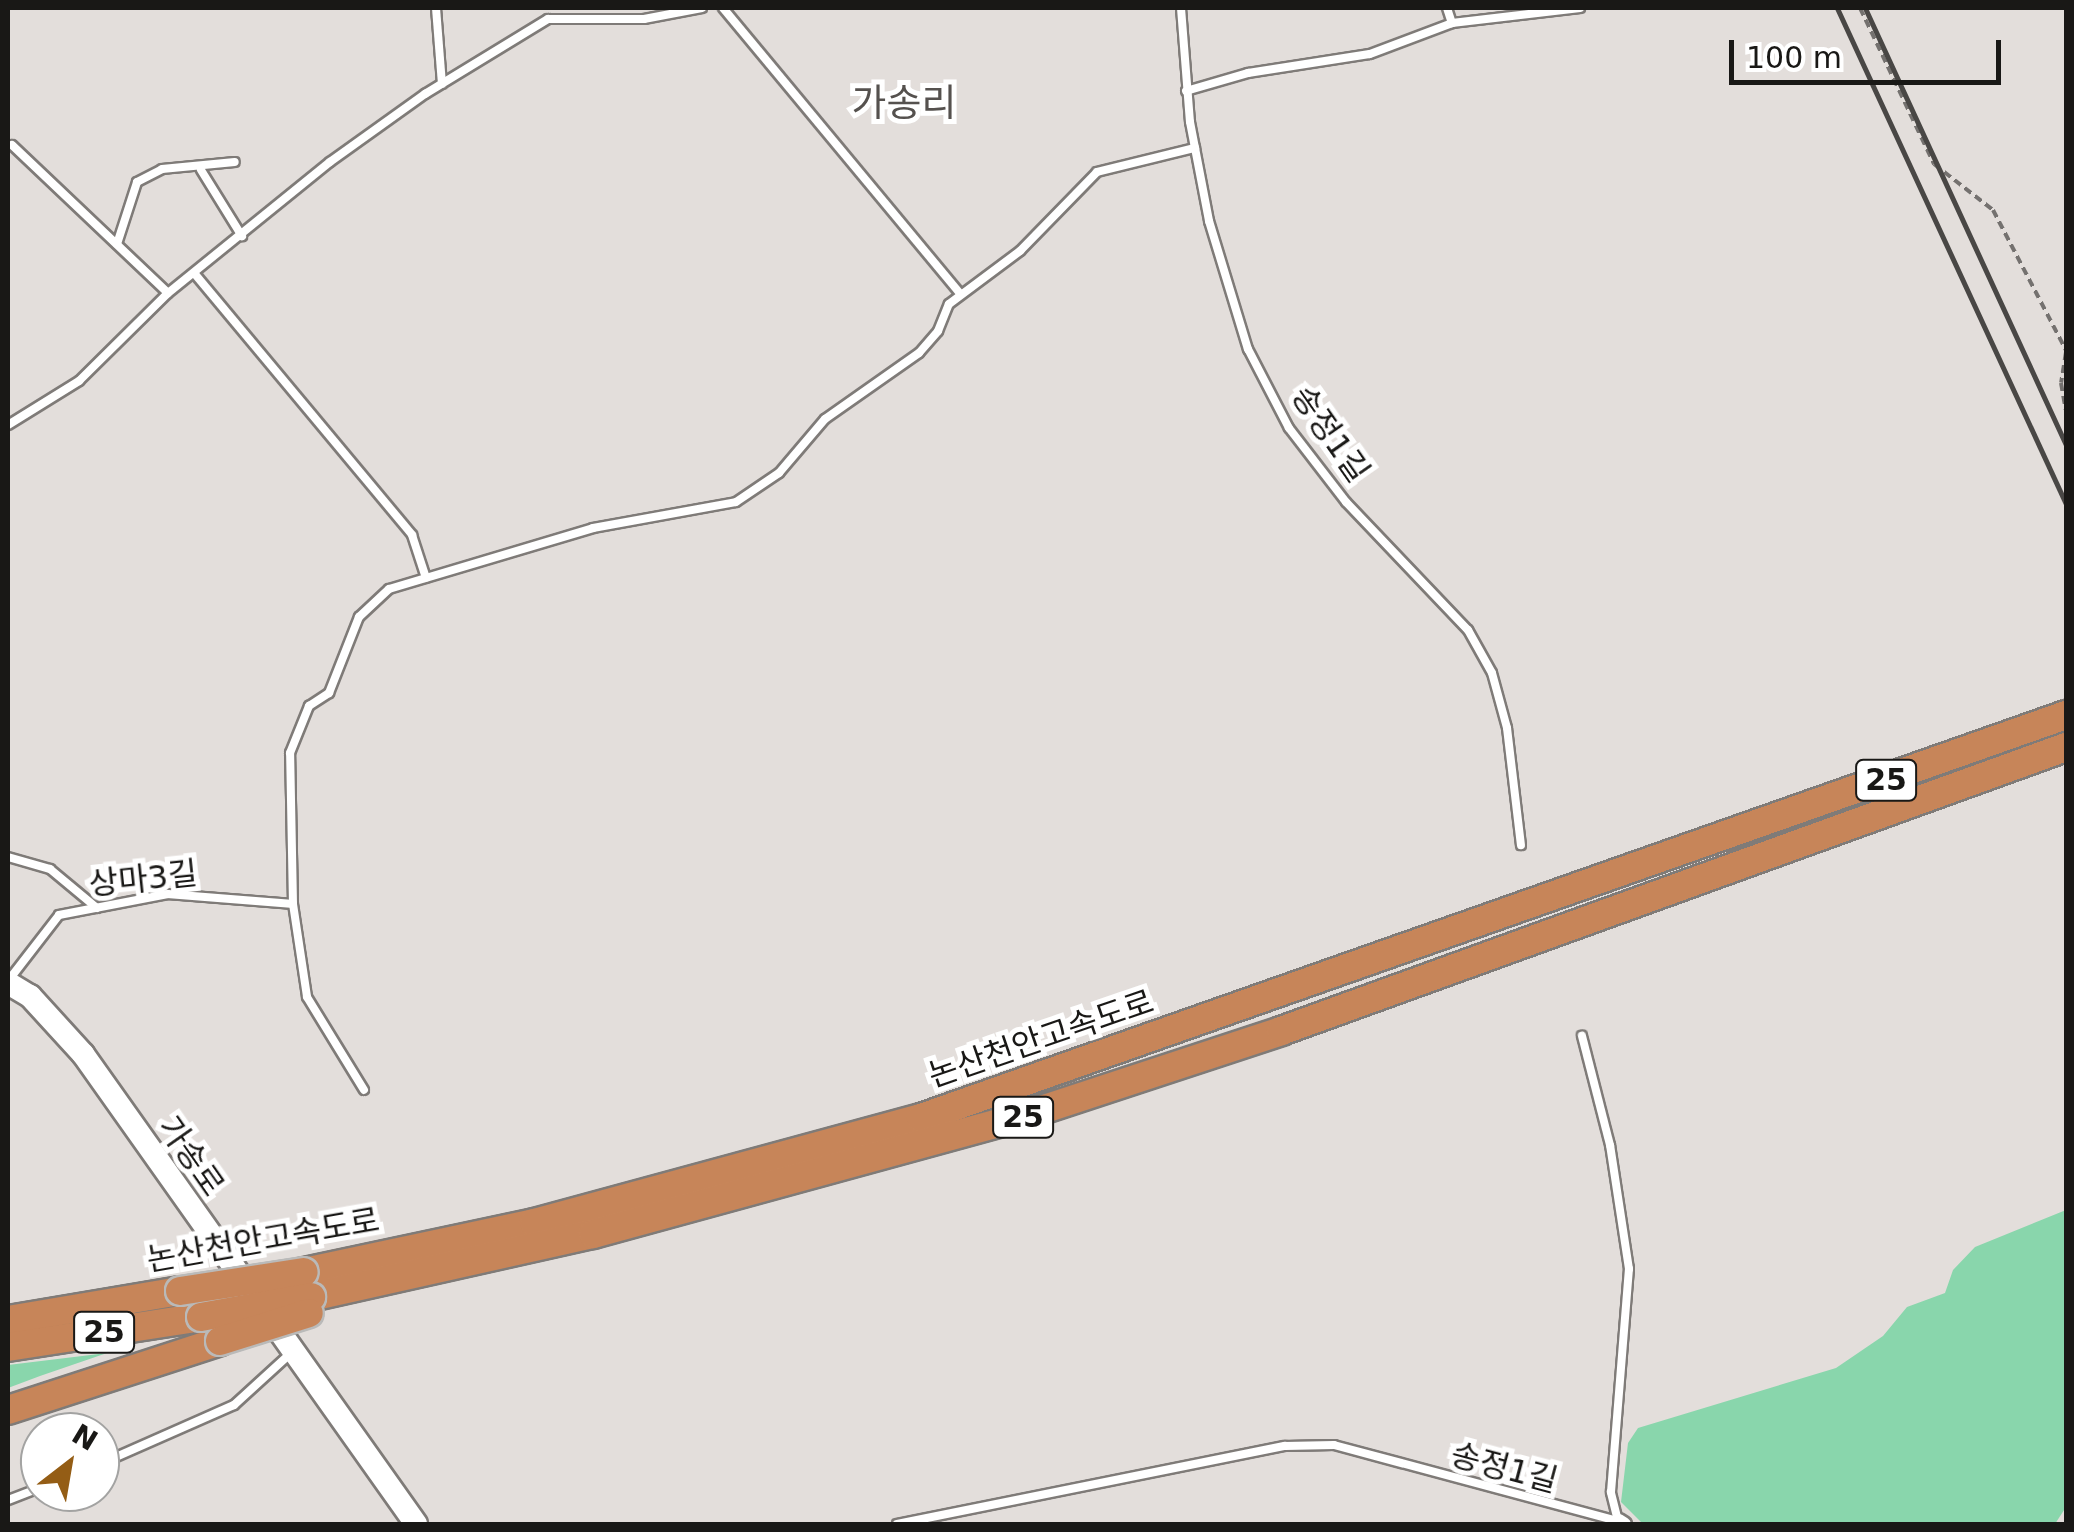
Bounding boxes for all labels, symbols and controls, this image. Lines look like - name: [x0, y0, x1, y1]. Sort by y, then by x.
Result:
- scale bar: [1734, 20, 2006, 82]
- text: 100 m: [1746, 40, 1842, 75]
- district label: 가송리: [852, 81, 956, 127]
- street label: 송정1길: [1283, 378, 1377, 490]
- road number: 25: [1854, 755, 1918, 805]
- street label: 상마3길: [87, 854, 199, 904]
- street label: 논산천안고속도로: [923, 983, 1159, 1095]
- road number: 25: [990, 1092, 1056, 1142]
- street label: 가송로: [150, 1109, 232, 1203]
- street label: 논산천안고속도로: [144, 1201, 382, 1279]
- road number: 25: [72, 1307, 136, 1357]
- north arrow: [20, 1412, 120, 1512]
- text: N: [66, 1417, 103, 1458]
- street label: 송정1길: [1447, 1435, 1561, 1501]

